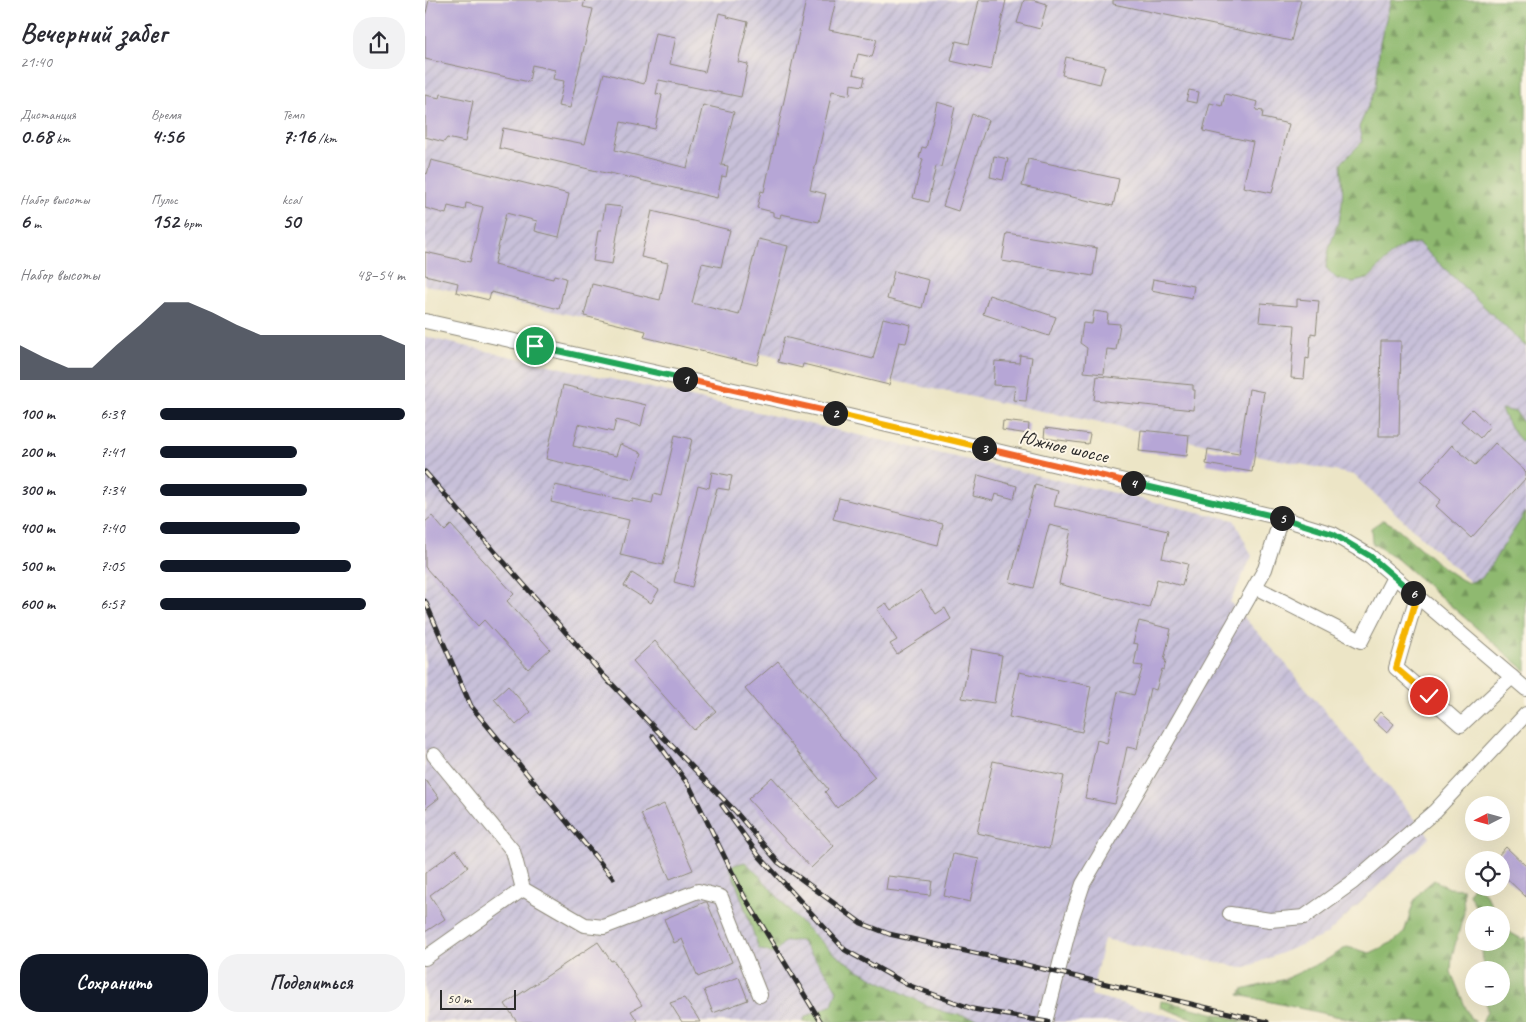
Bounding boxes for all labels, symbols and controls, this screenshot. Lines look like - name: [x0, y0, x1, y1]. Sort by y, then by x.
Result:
- text: Вечерний забег: [20, 15, 167, 50]
- button: share: [353, 17, 405, 69]
- text: 21:40: [20, 52, 52, 72]
- text: Дистанция: [20, 106, 76, 123]
- text: Время: [151, 106, 181, 123]
- text: Темп: [282, 106, 305, 123]
- text: 0.68: [20, 123, 53, 149]
- text: 4:56: [151, 123, 184, 149]
- text: 7:16: [282, 123, 315, 149]
- text: km: [53, 130, 70, 147]
- text: /km: [315, 130, 337, 147]
- text: Набор высоты: [20, 191, 89, 208]
- text: Пульс: [151, 191, 178, 208]
- text: kcal: [282, 191, 301, 208]
- text: 6: [20, 208, 30, 234]
- text: 152: [151, 208, 179, 234]
- text: 50: [282, 208, 301, 234]
- text: m: [30, 215, 41, 232]
- text: bpm: [179, 215, 202, 232]
- text: Набор высоты: [20, 265, 99, 285]
- text: 48–54 m: [356, 265, 405, 285]
- pin: [514, 325, 556, 367]
- icon: arrive: [521, 332, 549, 360]
- pin: 1: [673, 366, 697, 392]
- text: 1: [682, 371, 689, 388]
- pin: 2: [823, 400, 847, 426]
- text: 100 m: [20, 404, 55, 424]
- text: 6:39: [100, 404, 125, 424]
- text: 2: [832, 405, 839, 422]
- street label: Южное шоссе: [1017, 424, 1112, 469]
- pin: 3: [971, 436, 997, 460]
- text: 3: [981, 440, 988, 457]
- text: 200 m: [20, 442, 55, 462]
- text: 7:41: [100, 442, 125, 462]
- pin: 4: [1121, 470, 1145, 496]
- text: 4: [1130, 475, 1137, 492]
- text: 300 m: [20, 480, 55, 500]
- text: 7:34: [100, 480, 125, 500]
- pin: 5: [1269, 506, 1295, 530]
- text: 5: [1279, 510, 1286, 527]
- text: 400 m: [20, 518, 55, 538]
- text: 7:40: [100, 518, 125, 538]
- text: 500 m: [20, 556, 54, 576]
- text: 7:05: [100, 556, 125, 576]
- pin: 6: [1401, 580, 1425, 606]
- text: 6: [1410, 585, 1417, 602]
- text: 600 m: [20, 594, 55, 614]
- text: 6:57: [100, 594, 125, 614]
- pin: [1408, 675, 1450, 717]
- icon: check: [1415, 682, 1443, 710]
- north arrow: [1465, 796, 1510, 841]
- map controls: [1465, 796, 1510, 1006]
- button: locate: [1465, 851, 1510, 896]
- button: +: [1465, 906, 1510, 951]
- button: Сохранить: [20, 954, 208, 1012]
- button: Поделиться: [218, 954, 405, 1012]
- button: −: [1465, 961, 1510, 1006]
- scale bar: [440, 987, 516, 1010]
- text: 50 m: [447, 990, 471, 1007]

